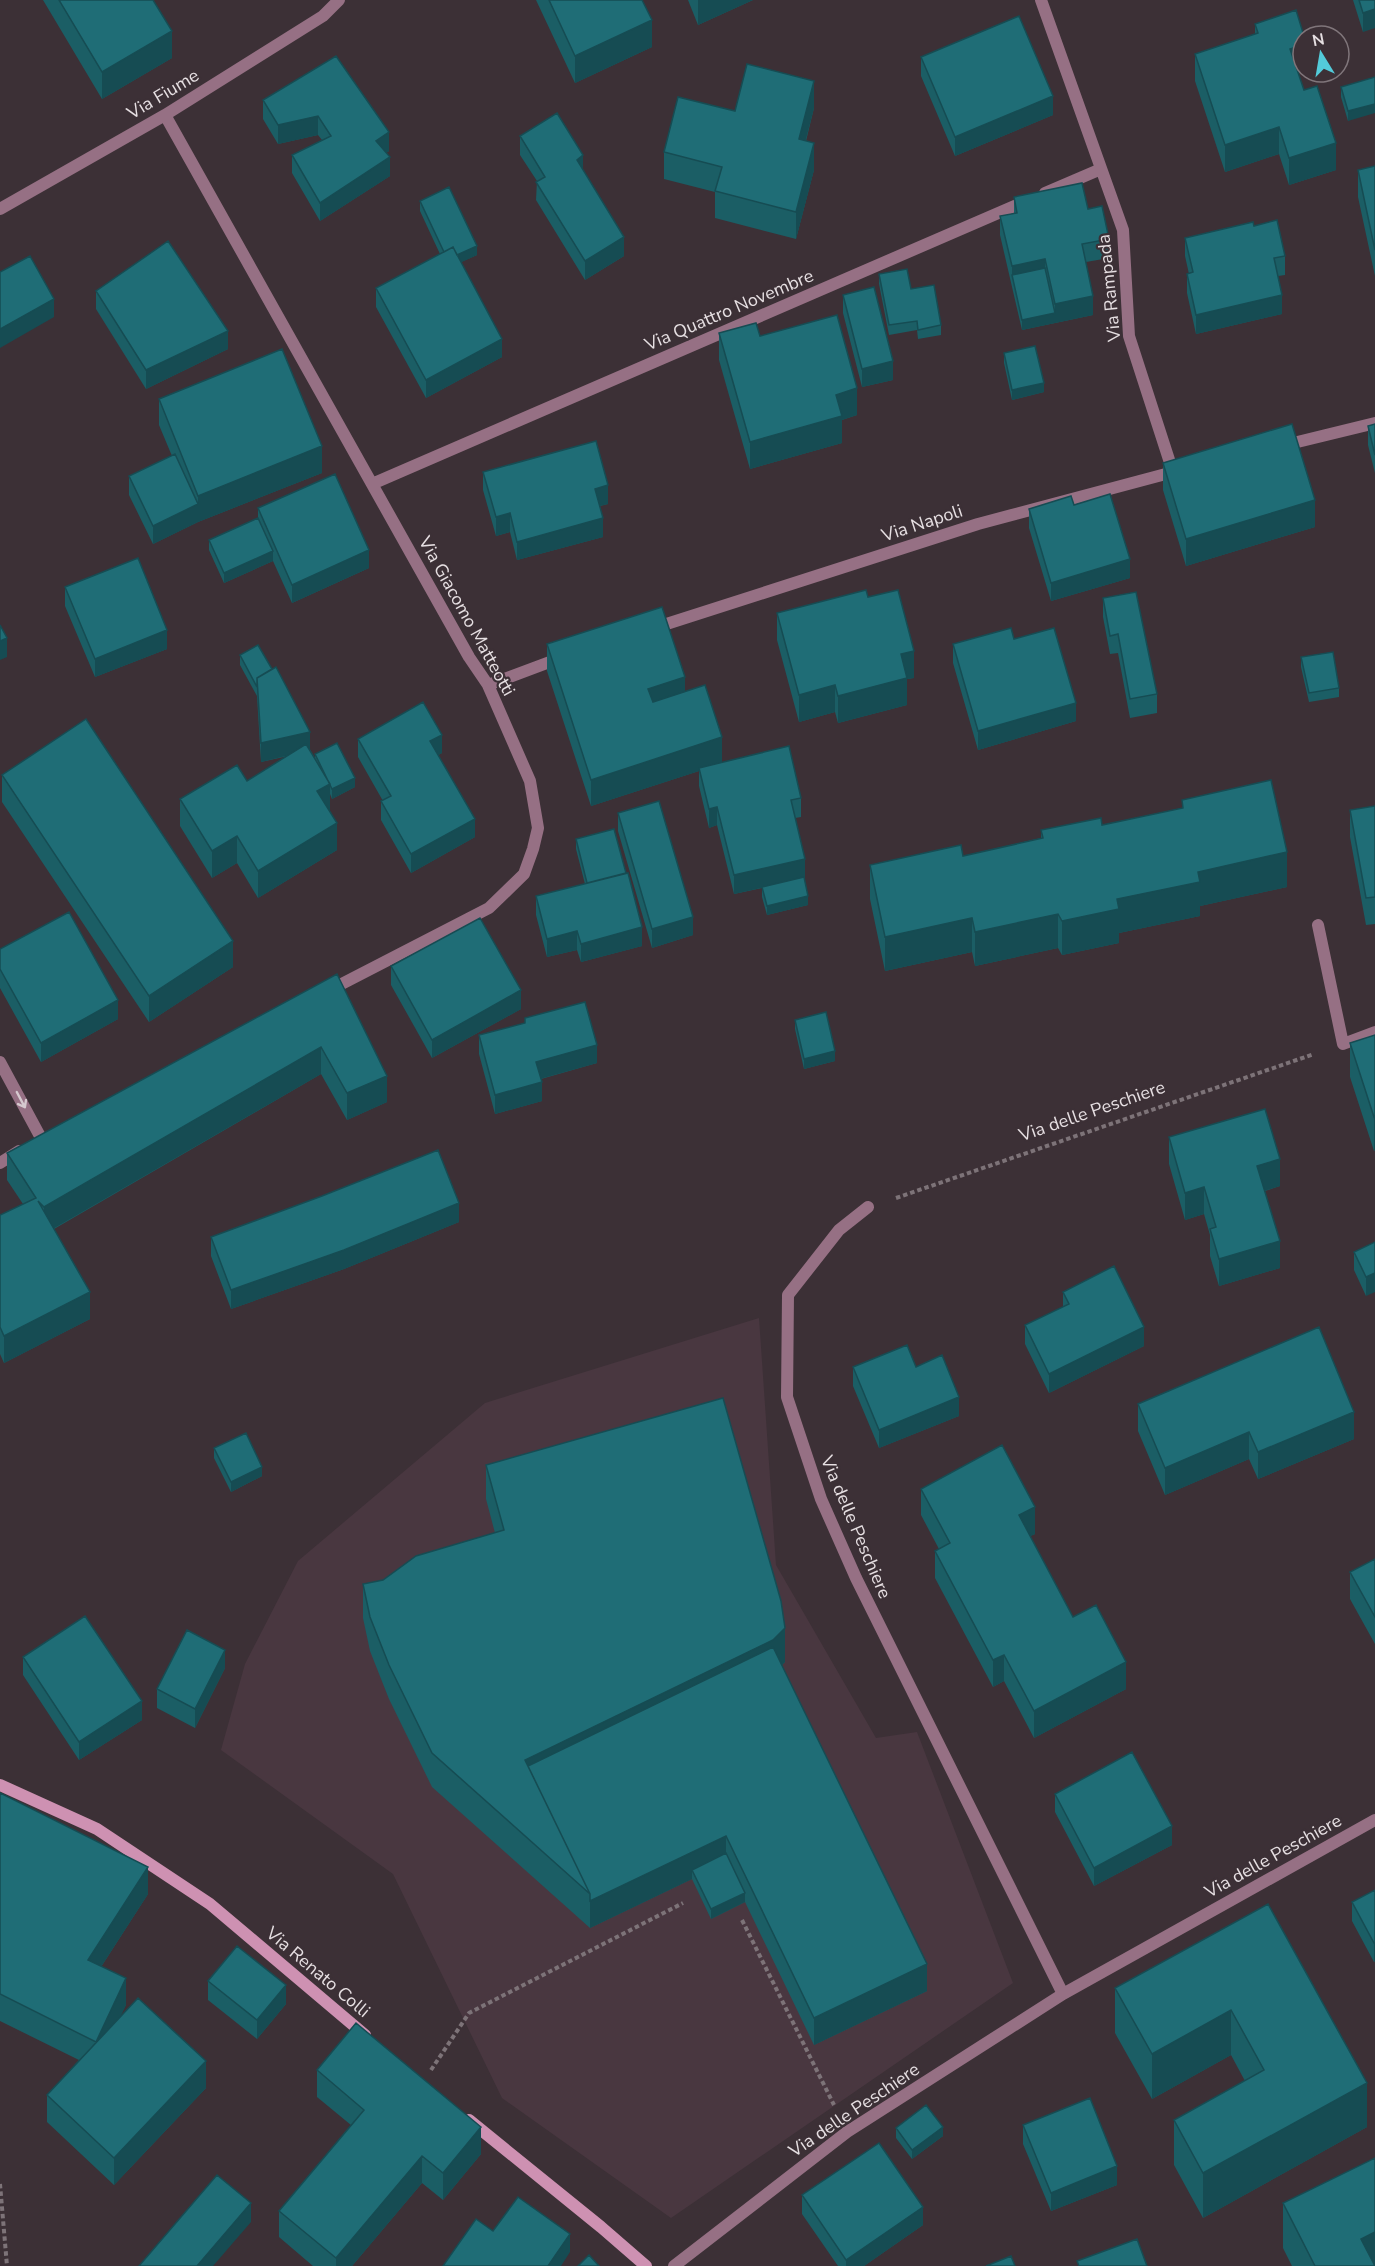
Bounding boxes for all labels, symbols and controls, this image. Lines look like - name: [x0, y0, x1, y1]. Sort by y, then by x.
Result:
- north arrow: [1291, 24, 1351, 84]
- text: N: [1310, 28, 1326, 52]
- street label: Via Fiume: [122, 63, 203, 125]
- street label: Via Rampada: [1091, 233, 1127, 344]
- street label: Via Quattro Novembre: [640, 264, 817, 357]
- street label: Via Napoli: [878, 499, 965, 548]
- street label: Via Giacomo Matteotti: [413, 531, 521, 700]
- street label: Via delle Peschiere: [1015, 1075, 1168, 1148]
- one-way arrow: [15, 1091, 27, 1108]
- street label: Via delle Peschiere: [815, 1451, 897, 1602]
- street label: Via delle Peschiere: [1199, 1808, 1346, 1904]
- street label: Via Renato Colli: [260, 1921, 375, 2023]
- street label: Via delle Peschiere: [783, 2057, 924, 2163]

